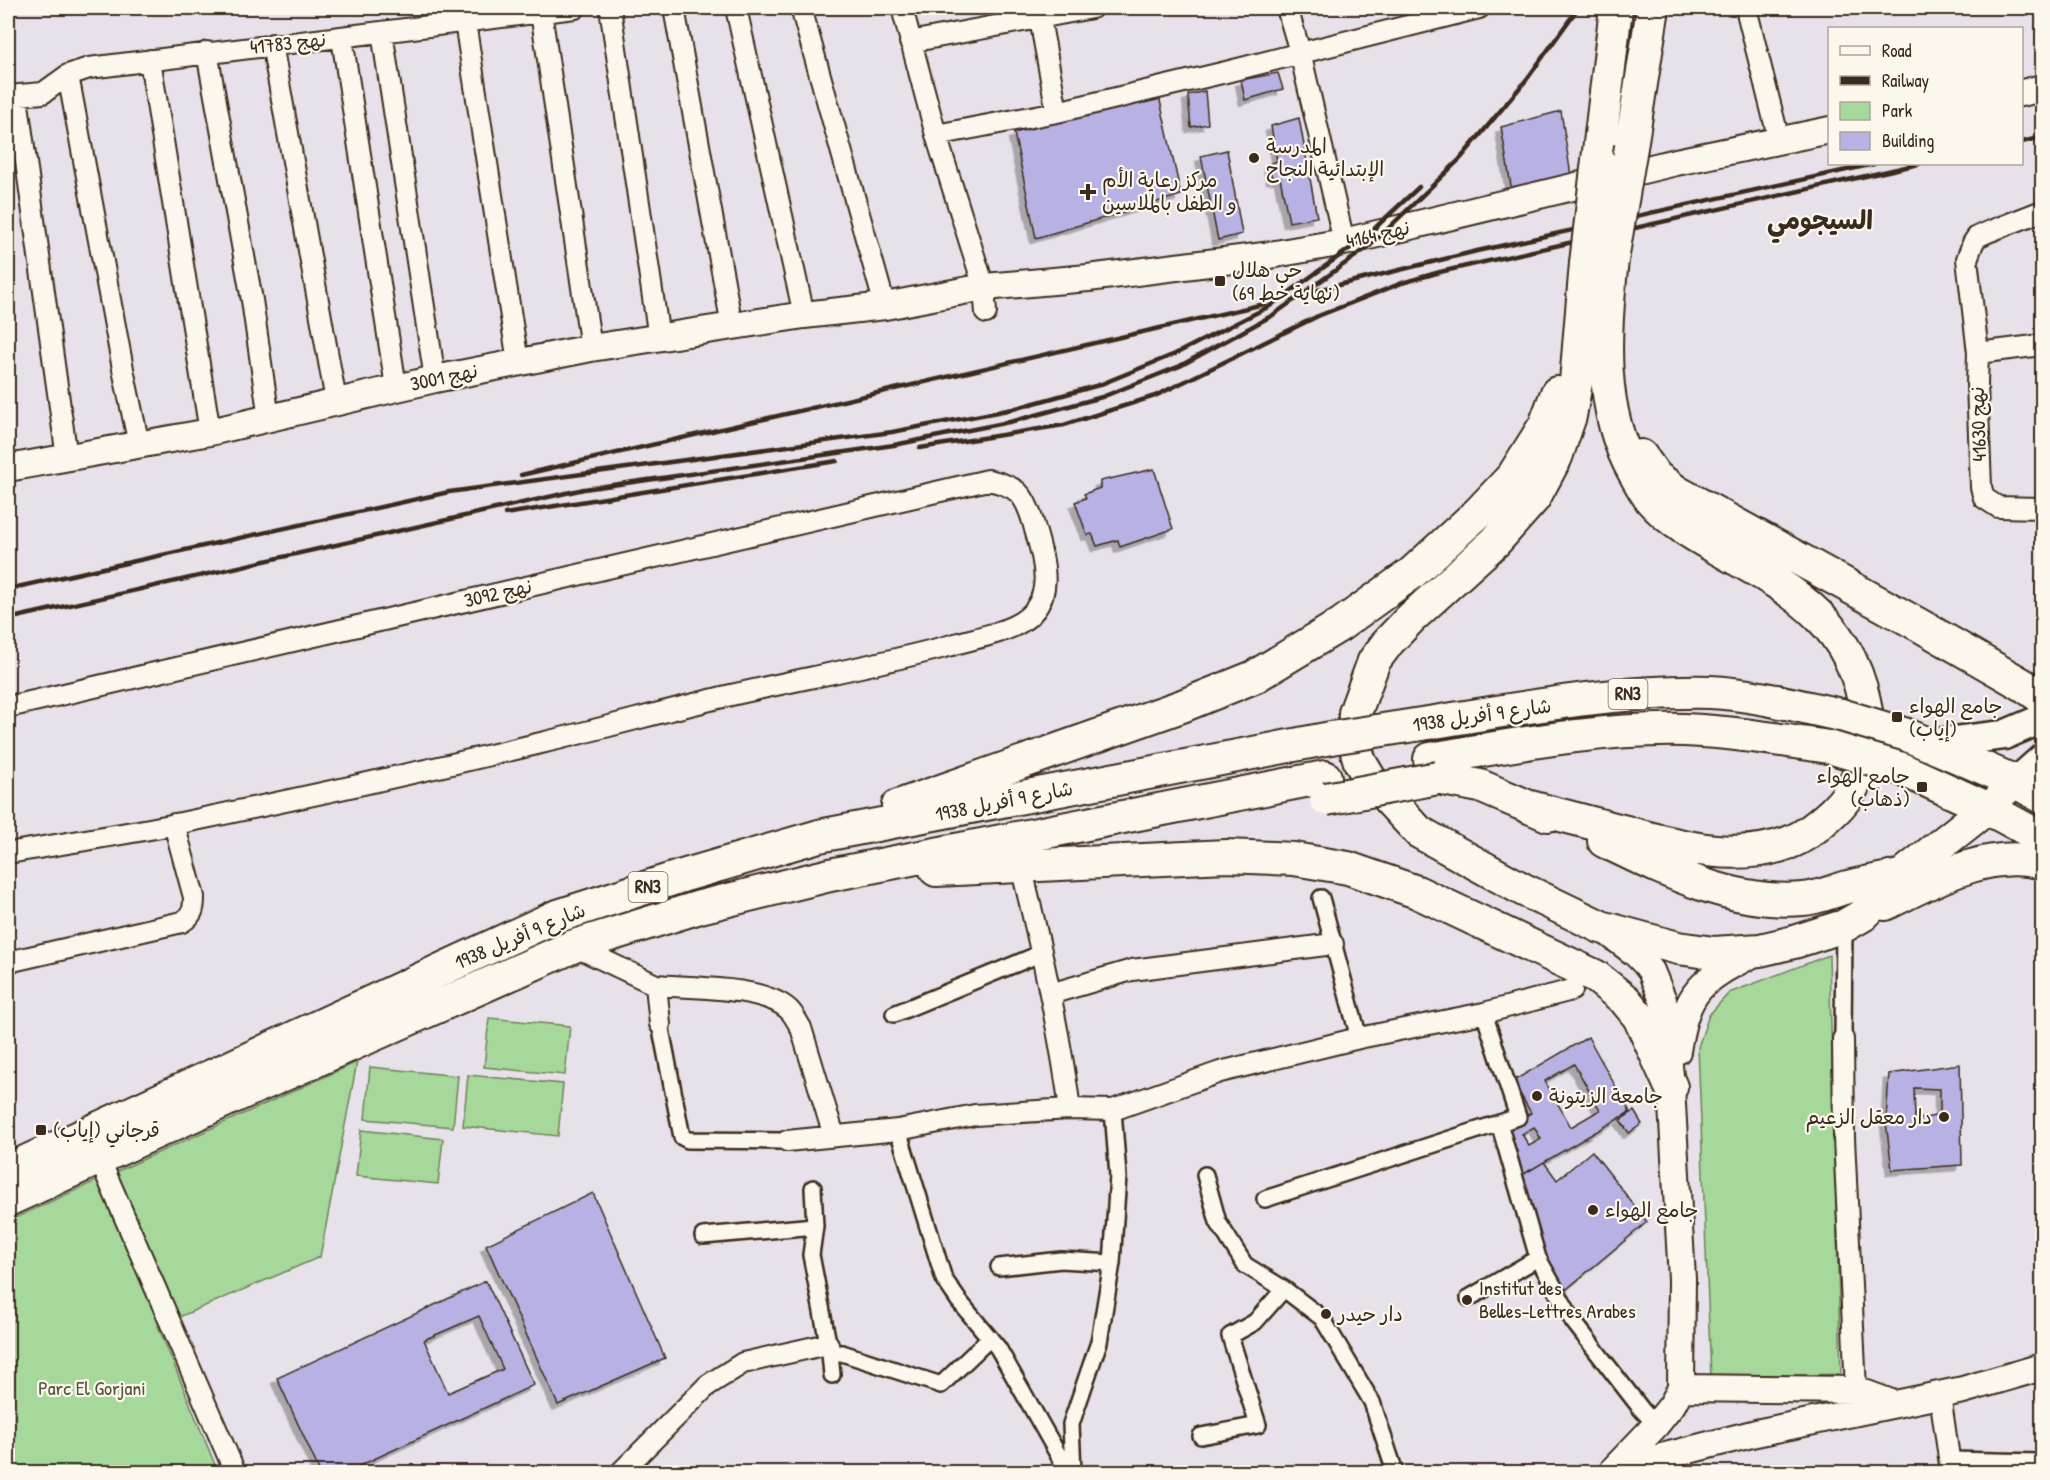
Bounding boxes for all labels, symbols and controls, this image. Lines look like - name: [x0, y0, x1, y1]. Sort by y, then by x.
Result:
- street label: نهج 41783: [248, 25, 328, 61]
- legend: [1828, 27, 2023, 165]
- text: Road: [1882, 38, 1912, 63]
- text: Railway: [1882, 68, 1929, 93]
- text: Park: [1882, 98, 1913, 123]
- text: Building: [1882, 128, 1934, 153]
- place label: المدرسة الإبتدائية النجاح: [1266, 132, 1384, 183]
- marker: المدرسة الإبتدائية النجاح: [1247, 151, 1261, 165]
- place label: مركز رعاية الأم و الطفل بالملاسين: [1102, 166, 1237, 216]
- marker: مركز رعاية الأم و الطفل بالملاسين: [1079, 183, 1097, 201]
- district label: السيجومي: [1767, 202, 1873, 244]
- street label: نهج 4164: [1343, 213, 1413, 255]
- place label: حي هلال (نهاية خط 69): [1232, 256, 1340, 306]
- marker: حي هلال (نهاية خط 69): [1213, 274, 1227, 288]
- street label: نهج 3001: [408, 356, 480, 398]
- street label: نهج 41630: [1963, 386, 1993, 462]
- street label: نهج 3092: [461, 572, 535, 614]
- road number: RN3: [1608, 679, 1648, 709]
- street label: شارع 9 أفريل 1938: [1411, 691, 1553, 739]
- place label: جامع الهواء (إياب): [1909, 692, 2003, 742]
- marker: جامع الهواء (إياب): [1890, 710, 1904, 724]
- place label: جامع الهواء (ذهاب): [1816, 762, 1910, 812]
- street label: شارع 9 أفريل 1938: [933, 774, 1075, 828]
- marker: جامع الهواء (ذهاب): [1915, 780, 1929, 794]
- road number: RN3: [628, 872, 668, 902]
- street label: شارع 9 أفريل 1938: [450, 896, 590, 976]
- place label: جامعة الزيتونة: [1549, 1082, 1663, 1110]
- marker: جامعة الزيتونة: [1530, 1089, 1544, 1103]
- place label: دار معقل الزعيم: [1806, 1103, 1932, 1133]
- marker: دار معقل الزعيم: [1937, 1110, 1951, 1124]
- place label: قرجاني (إياب): [53, 1116, 160, 1148]
- marker: قرجاني (إياب): [34, 1123, 48, 1137]
- place label: جامع الهواء: [1605, 1196, 1699, 1225]
- marker: جامع الهواء: [1586, 1203, 1600, 1217]
- place label: Institut des Belles-Lettres Arabes: [1479, 1274, 1636, 1324]
- marker: Institut des Belles-Lettres Arabes: [1460, 1293, 1474, 1307]
- place label: دار حيدر: [1336, 1300, 1403, 1327]
- marker: دار حيدر: [1319, 1307, 1333, 1321]
- park label: Parc El Gorjani: [38, 1374, 146, 1401]

